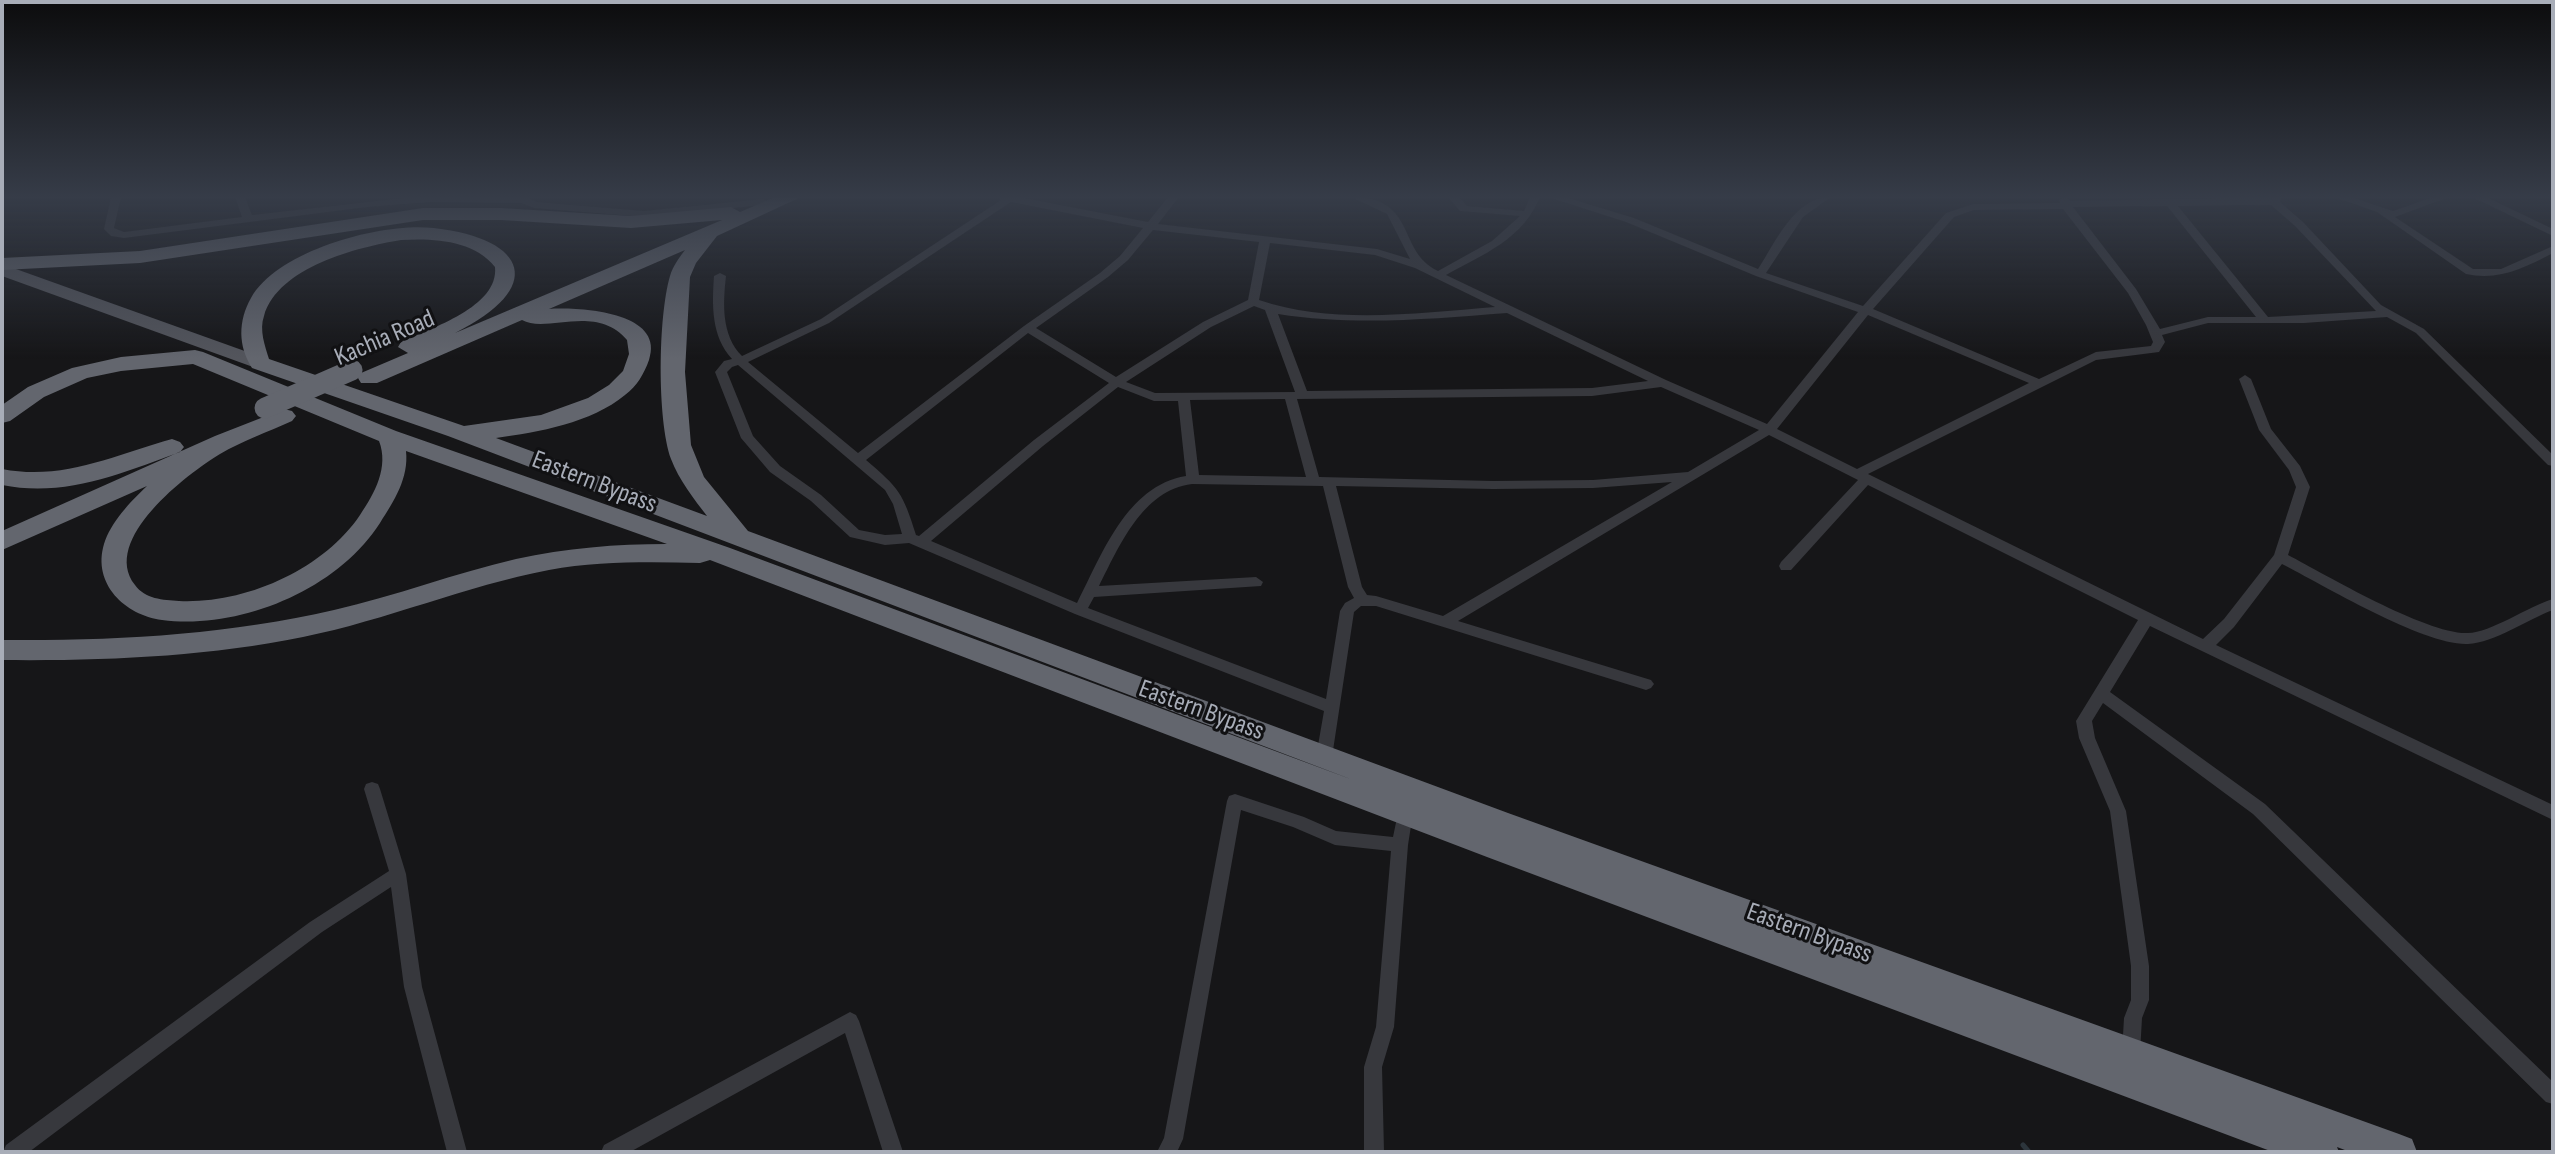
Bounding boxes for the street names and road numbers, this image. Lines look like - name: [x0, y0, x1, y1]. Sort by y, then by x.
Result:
- street label: Kachia Road: [330, 304, 440, 374]
- street label: Eastern Bypass: [527, 445, 661, 521]
- street label: Eastern Bypass: [1134, 674, 1268, 748]
- street label: Eastern Bypass: [1742, 897, 1876, 971]

